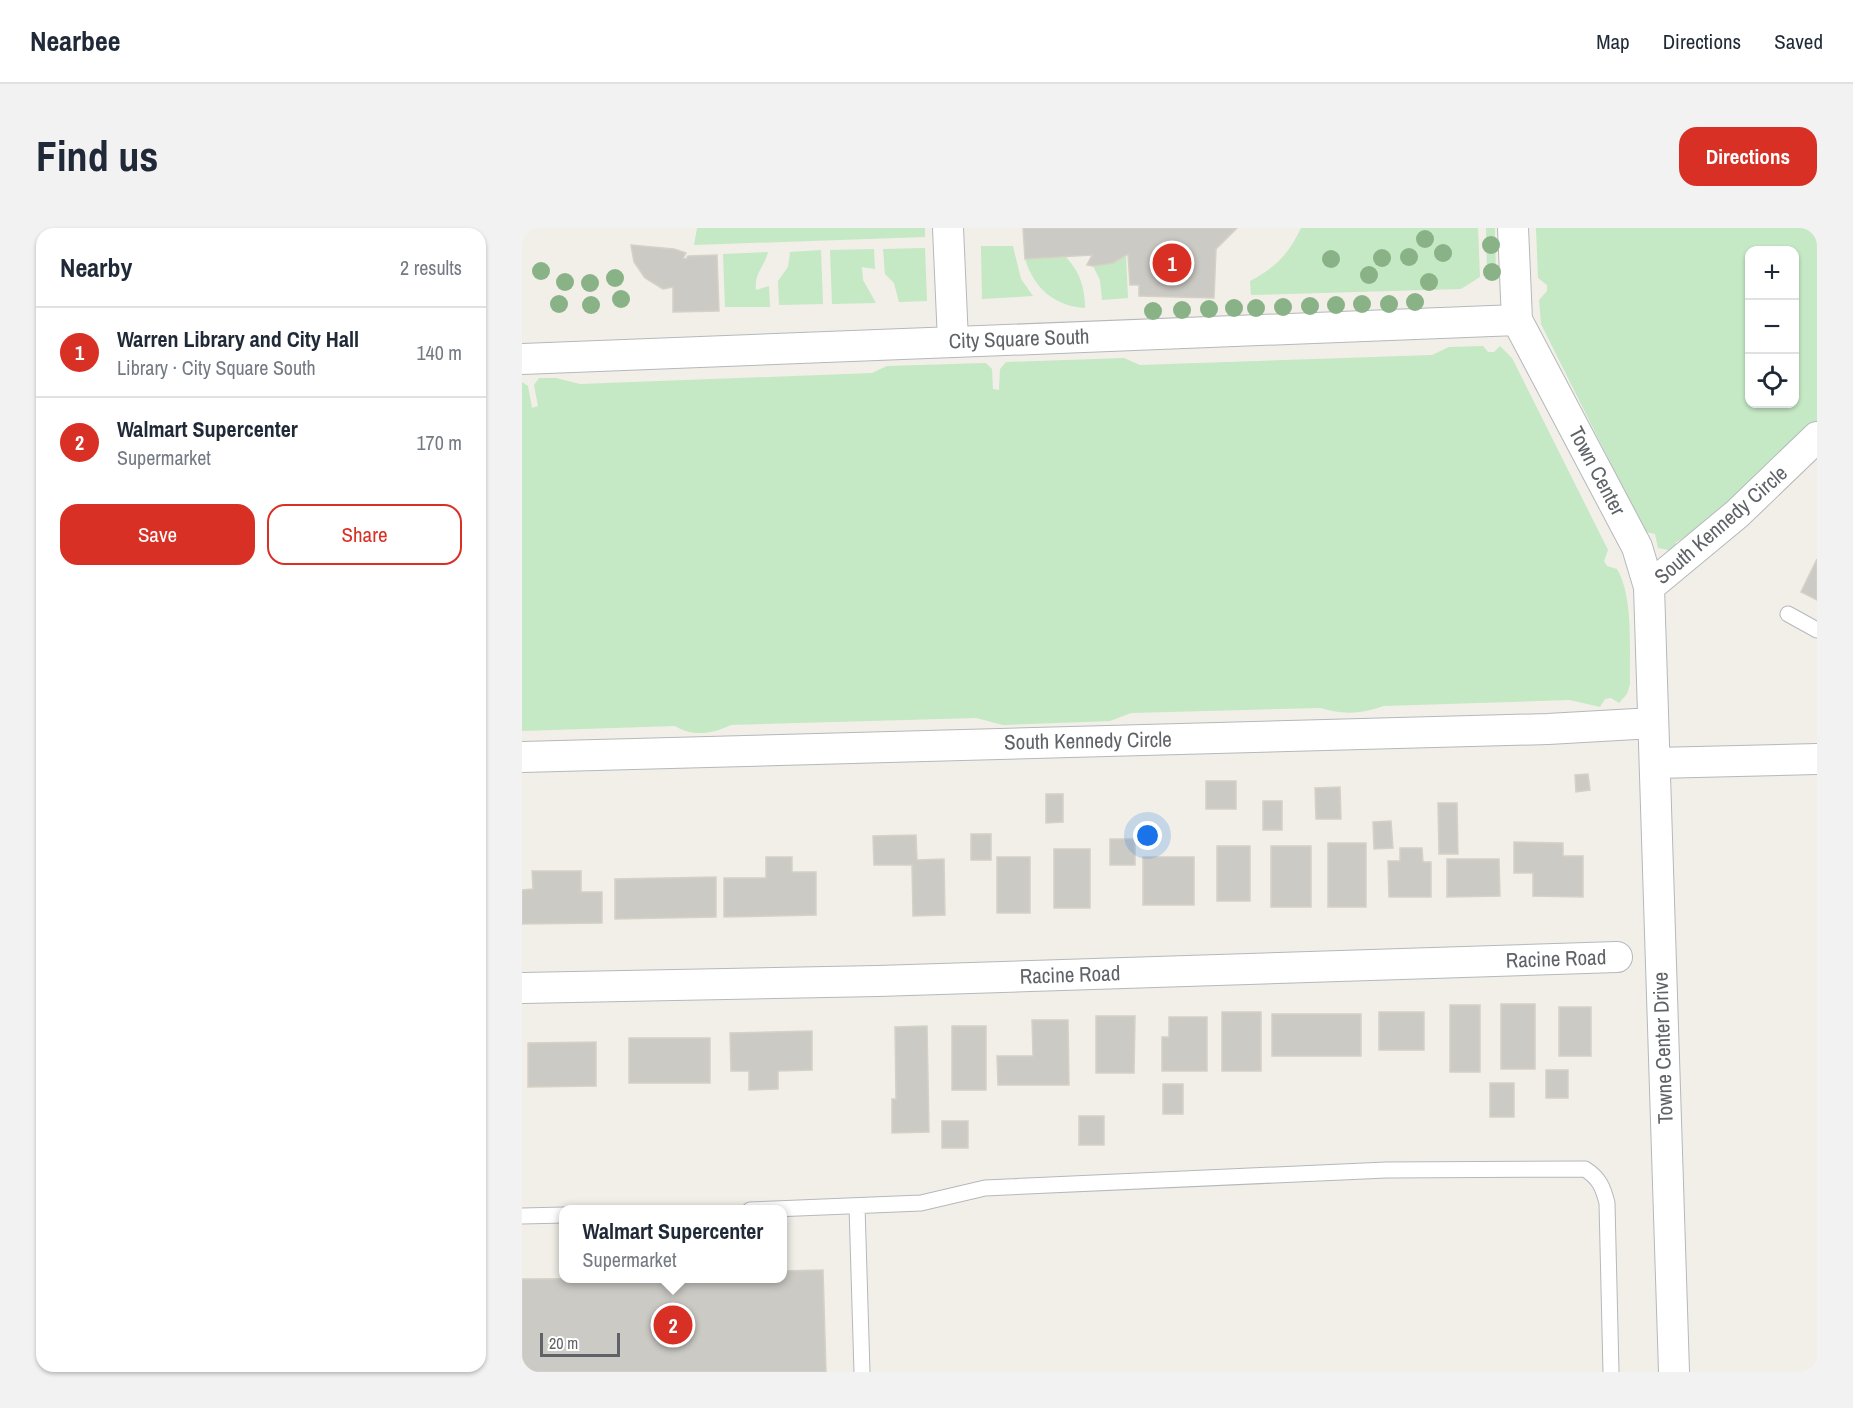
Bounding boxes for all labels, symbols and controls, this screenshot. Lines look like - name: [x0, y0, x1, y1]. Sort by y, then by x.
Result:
- text: Nearbee: [30, 22, 121, 60]
- text: Map: [1596, 27, 1630, 56]
- text: Directions: [1663, 27, 1741, 56]
- text: Saved: [1774, 27, 1823, 56]
- button: Directions: [1679, 127, 1817, 186]
- text: Find us: [36, 128, 158, 184]
- pin: 1: [1152, 240, 1192, 285]
- map controls: [1745, 246, 1799, 408]
- button: +: [1745, 246, 1799, 300]
- text: Nearby: [60, 250, 132, 285]
- text: 2 results: [400, 254, 462, 281]
- button: −: [1745, 300, 1799, 354]
- street label: City Square South: [948, 322, 1090, 355]
- text: Warren Library and City Hall: [117, 324, 359, 354]
- text: 1: [75, 339, 84, 366]
- text: 140 m: [416, 339, 462, 366]
- text: Library · City Square South: [117, 354, 316, 381]
- button: locate: [1745, 354, 1799, 408]
- text: Walmart Supercenter: [117, 414, 298, 444]
- street label: Town Center: [1562, 421, 1633, 520]
- text: 2: [75, 429, 84, 456]
- text: 170 m: [416, 429, 462, 456]
- text: Supermarket: [117, 444, 211, 471]
- street label: South Kennedy Circle: [1648, 459, 1793, 591]
- button: Save: [60, 504, 255, 565]
- button: Share: [267, 504, 462, 565]
- street label: South Kennedy Circle: [1004, 725, 1172, 756]
- your location: [1133, 821, 1162, 850]
- street label: Racine Road: [1505, 942, 1607, 975]
- street label: Racine Road: [1019, 958, 1121, 991]
- street label: Towne Center Drive: [1645, 971, 1680, 1125]
- popup: [559, 1205, 787, 1283]
- text: Walmart Supercenter: [583, 1216, 763, 1246]
- text: Supermarket: [583, 1246, 676, 1273]
- pin: 2: [654, 1302, 692, 1348]
- scale bar: [540, 1330, 620, 1358]
- text: 20 m: [549, 1332, 578, 1354]

